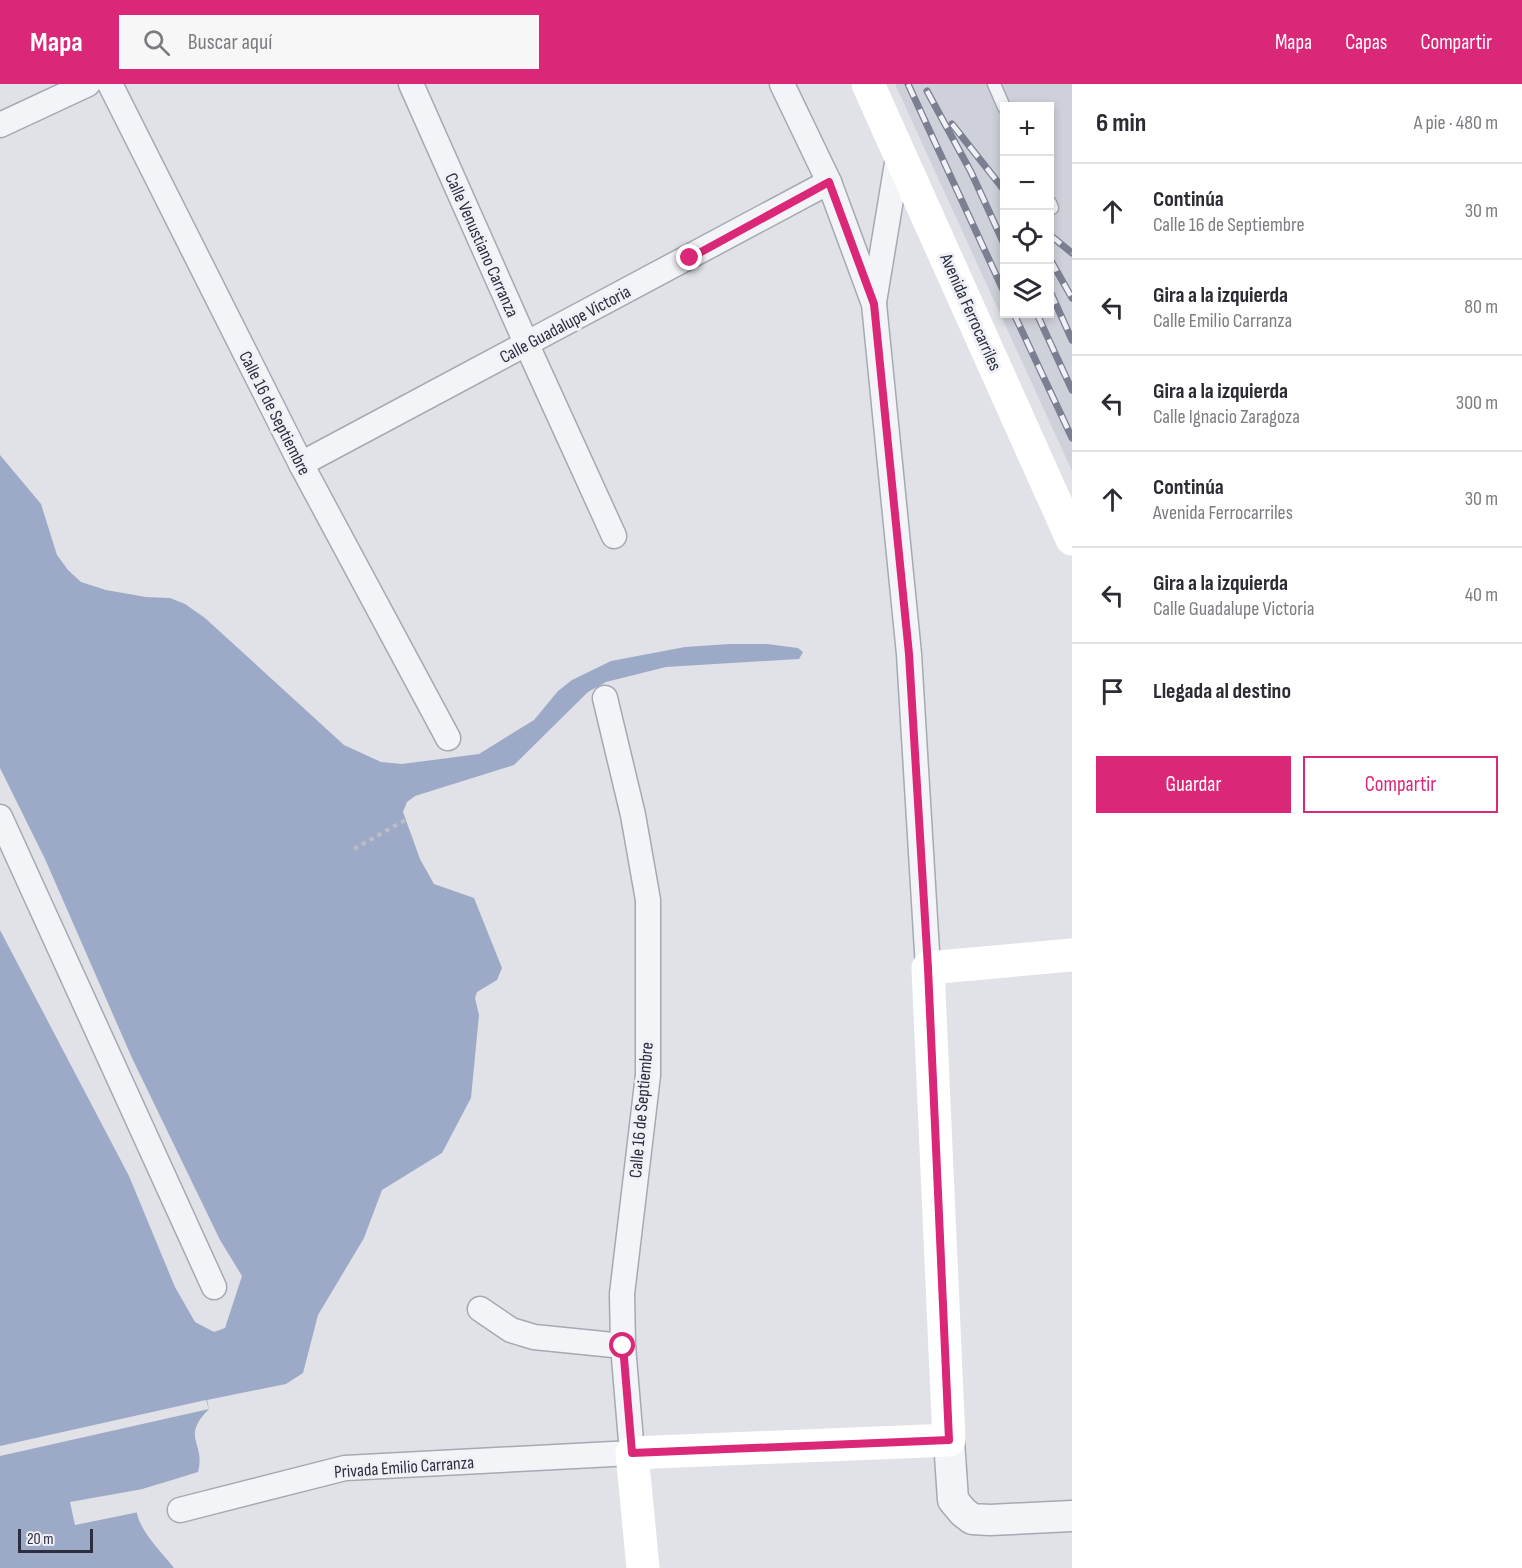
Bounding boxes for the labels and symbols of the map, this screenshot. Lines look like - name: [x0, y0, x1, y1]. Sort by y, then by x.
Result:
- street label: Calle Venustiano Carranza: [440, 170, 523, 321]
- route end: [676, 244, 702, 270]
- street label: Avenida Ferrocarriles: [935, 250, 1006, 374]
- street label: Calle Guadalupe Victoria: [496, 281, 634, 368]
- street label: Calle 16 de Septiembre: [234, 348, 315, 479]
- street label: Calle 16 de Septiembre: [625, 1041, 658, 1179]
- route start: [609, 1332, 635, 1358]
- street label: Privada Emilio Carranza: [333, 1452, 475, 1483]
- scale bar: [18, 1526, 93, 1554]

